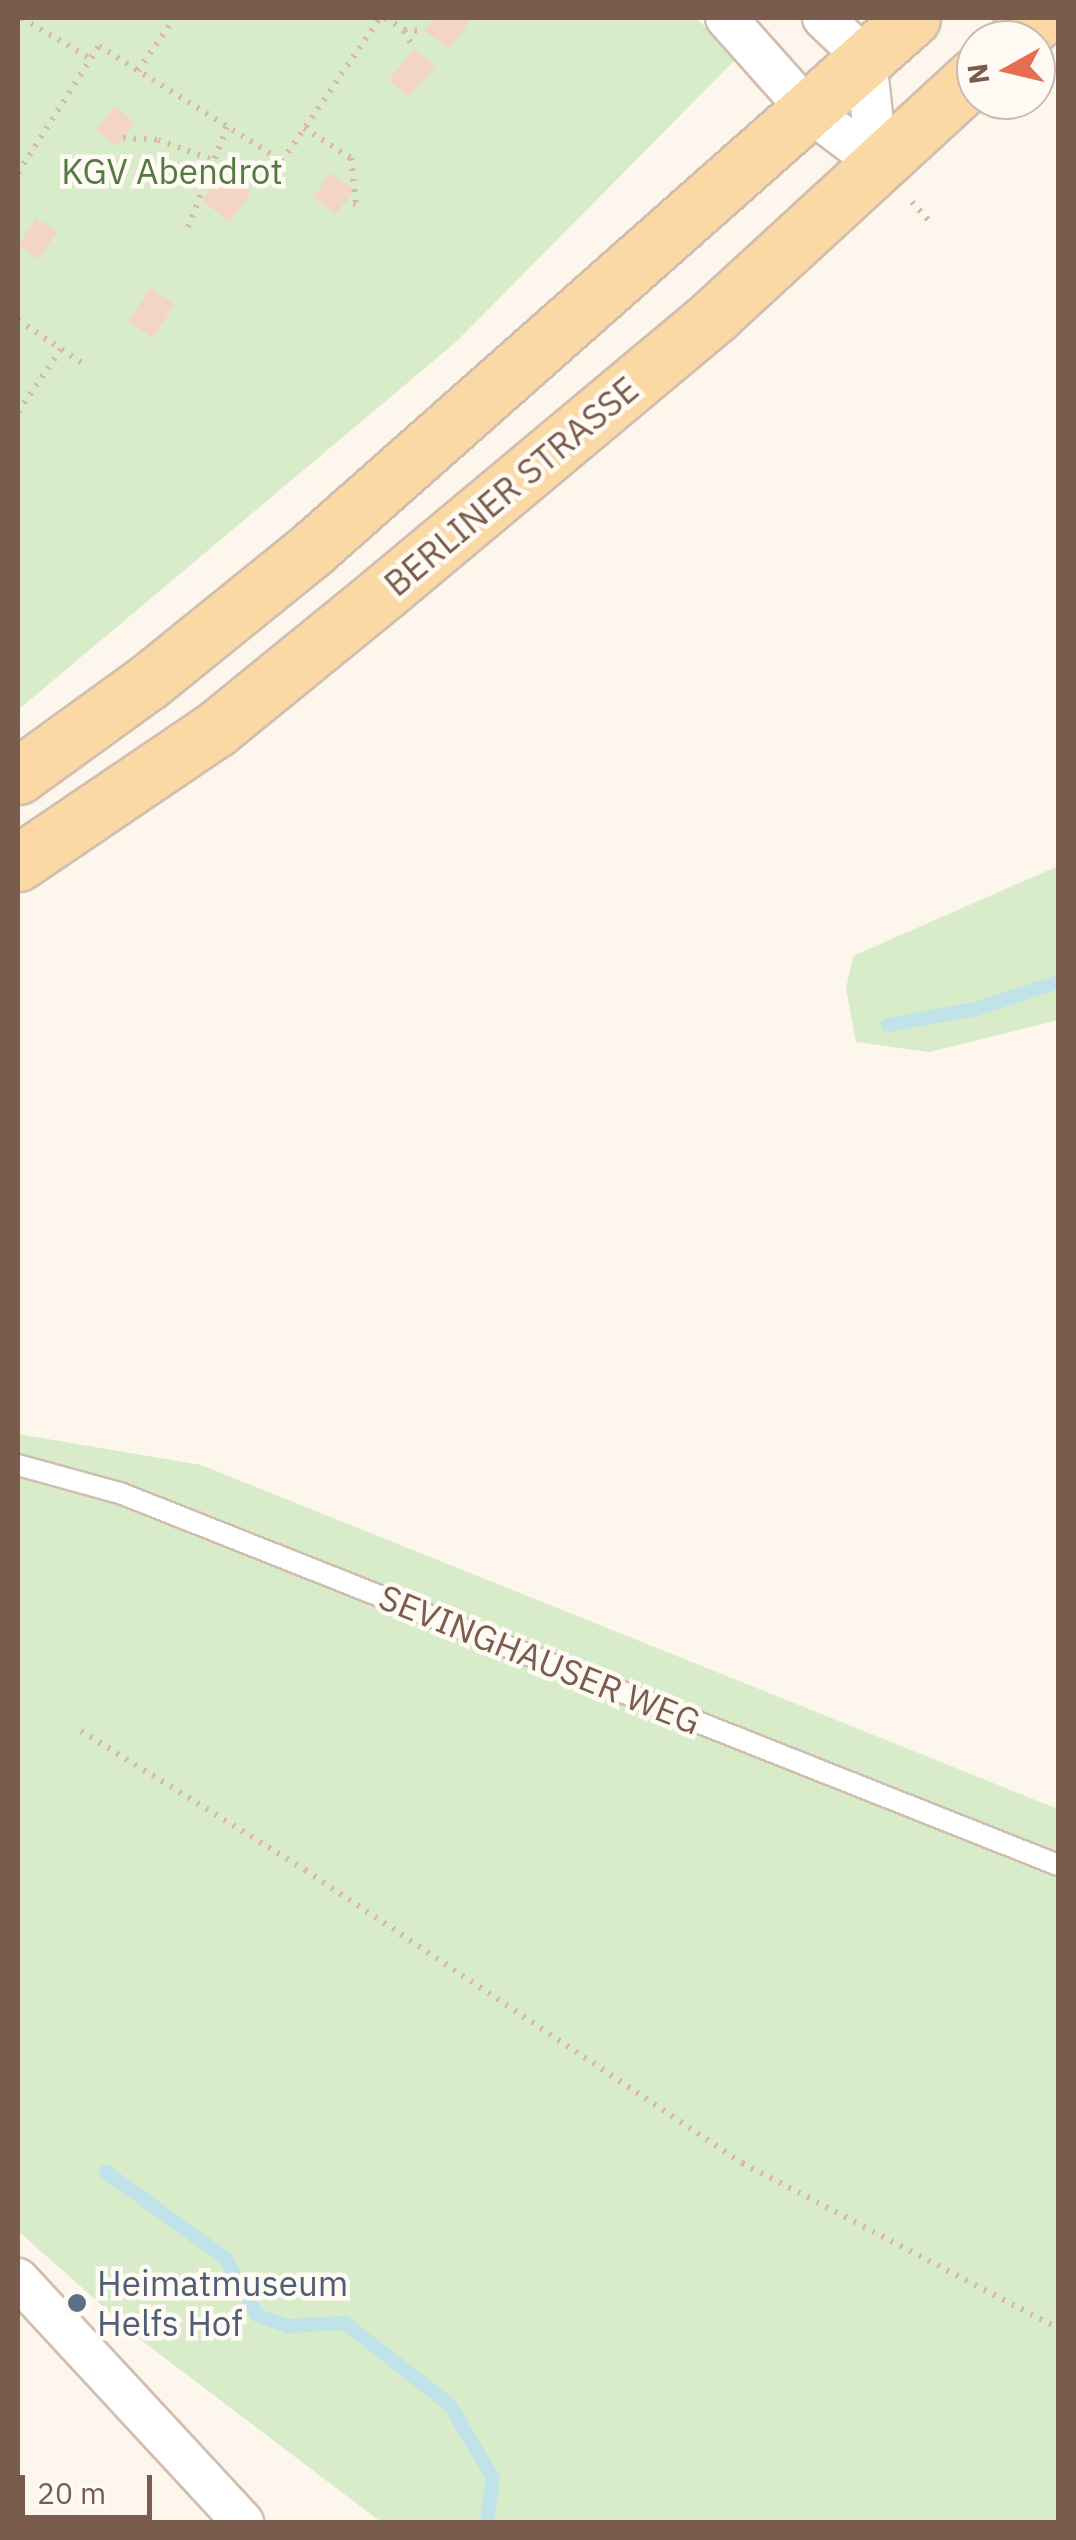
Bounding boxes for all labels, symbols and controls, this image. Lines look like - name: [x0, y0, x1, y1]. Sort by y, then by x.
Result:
- north arrow: [956, 20, 1056, 120]
- text: N: [958, 61, 998, 87]
- park label: KGV Abendrot: [61, 150, 283, 192]
- street label: BERLINER STRASSE: [376, 368, 646, 604]
- street label: SEVINGHAUSER WEG: [373, 1575, 707, 1743]
- place label: Heimatmuseum Helfs Hof: [97, 2262, 348, 2344]
- marker: Heimatmuseum Helfs Hof: [66, 2292, 88, 2314]
- scale bar: [25, 2455, 158, 2517]
- text: 20 m: [37, 2473, 106, 2512]

